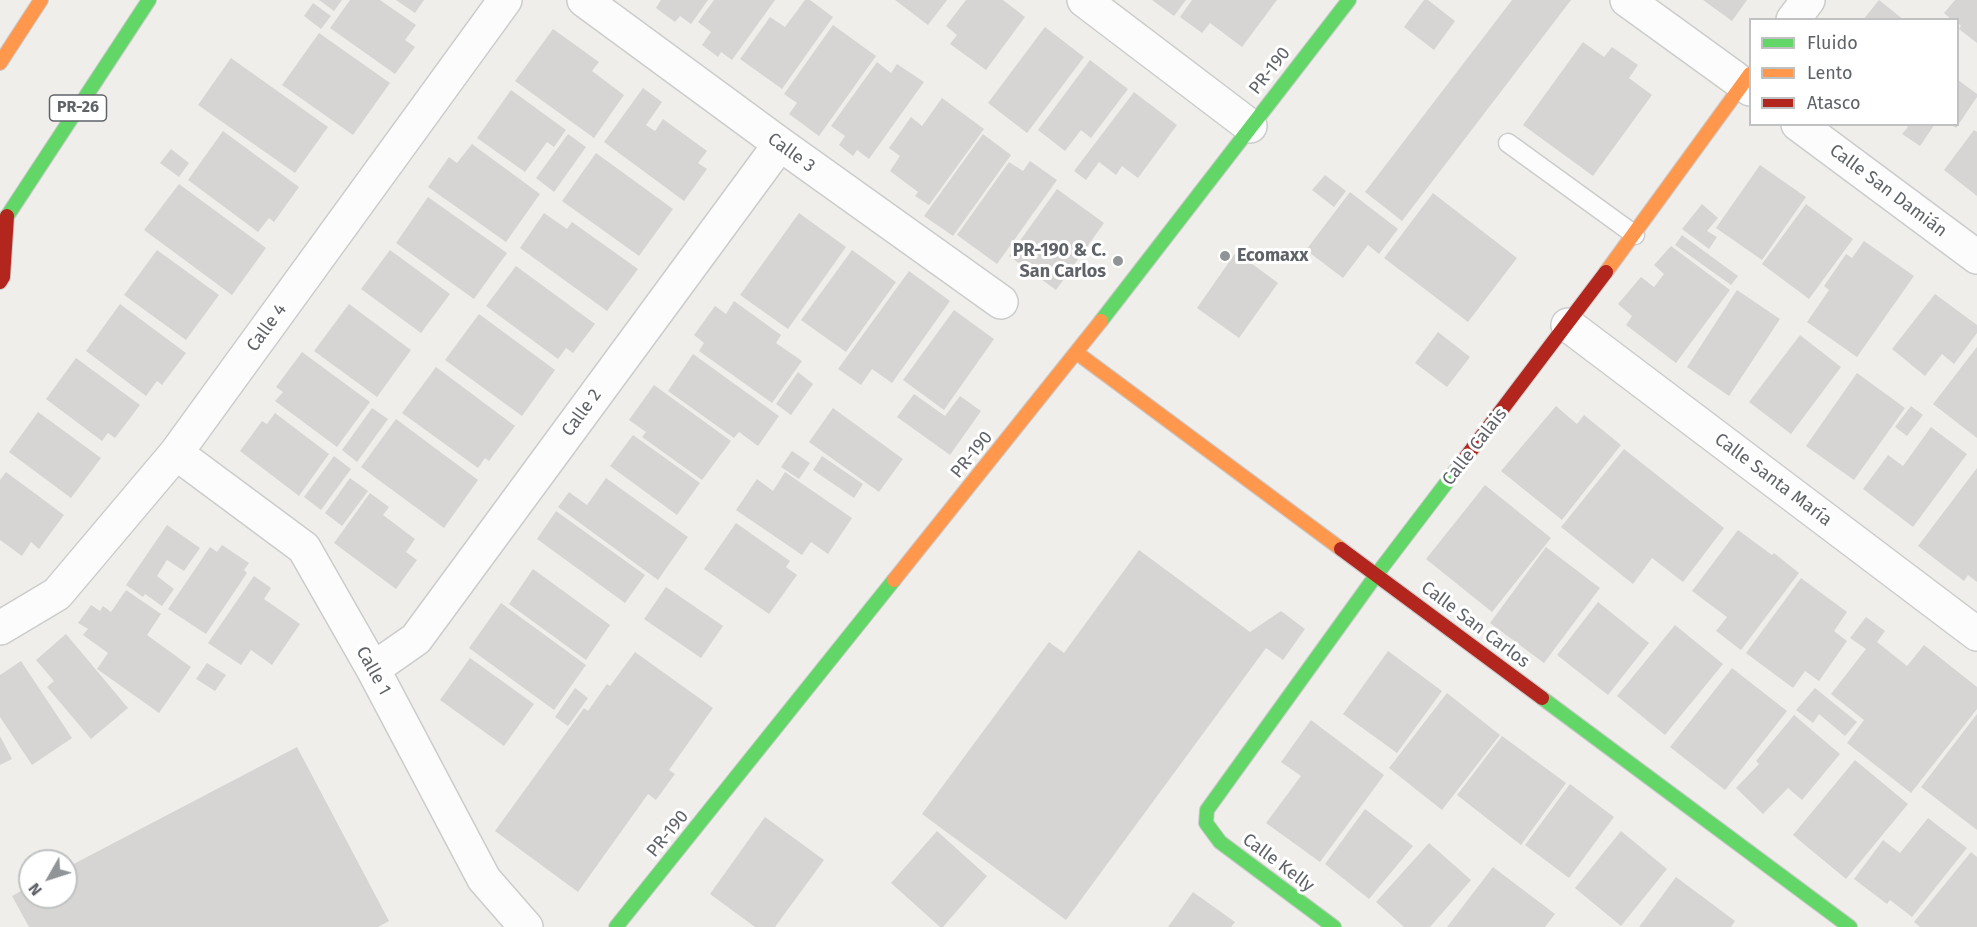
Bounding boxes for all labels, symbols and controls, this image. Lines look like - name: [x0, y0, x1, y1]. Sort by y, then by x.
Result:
- legend: [1749, 18, 1959, 126]
- text: Fluido: [1807, 32, 1858, 54]
- street label: PR-190: [1245, 43, 1295, 99]
- text: Lento: [1807, 62, 1853, 84]
- text: Atasco: [1807, 92, 1860, 114]
- road number: PR-26: [50, 95, 106, 121]
- street label: Calle 3: [763, 129, 819, 177]
- street label: Calle San Damián: [1825, 140, 1951, 242]
- place label: PR-190 & C. San Carlos: [1013, 240, 1106, 282]
- place label: Ecomaxx: [1237, 245, 1308, 267]
- marker: Ecomaxx: [1218, 249, 1232, 263]
- marker: PR-190 & C. San Carlos: [1111, 254, 1125, 268]
- street label: Calle 4: [242, 300, 292, 356]
- street label: Calle 2: [558, 385, 606, 441]
- street label: Calle Calais: [1438, 404, 1512, 490]
- street label: PR-190: [947, 427, 997, 483]
- street label: Calle Santa María: [1710, 429, 1836, 531]
- street label: Calle San Carlos: [1417, 577, 1533, 673]
- street label: Calle 1: [351, 643, 395, 699]
- street label: PR-190: [643, 806, 693, 862]
- street label: Calle Kelly: [1238, 829, 1318, 897]
- north arrow: [18, 849, 78, 909]
- text: N: [24, 879, 46, 899]

